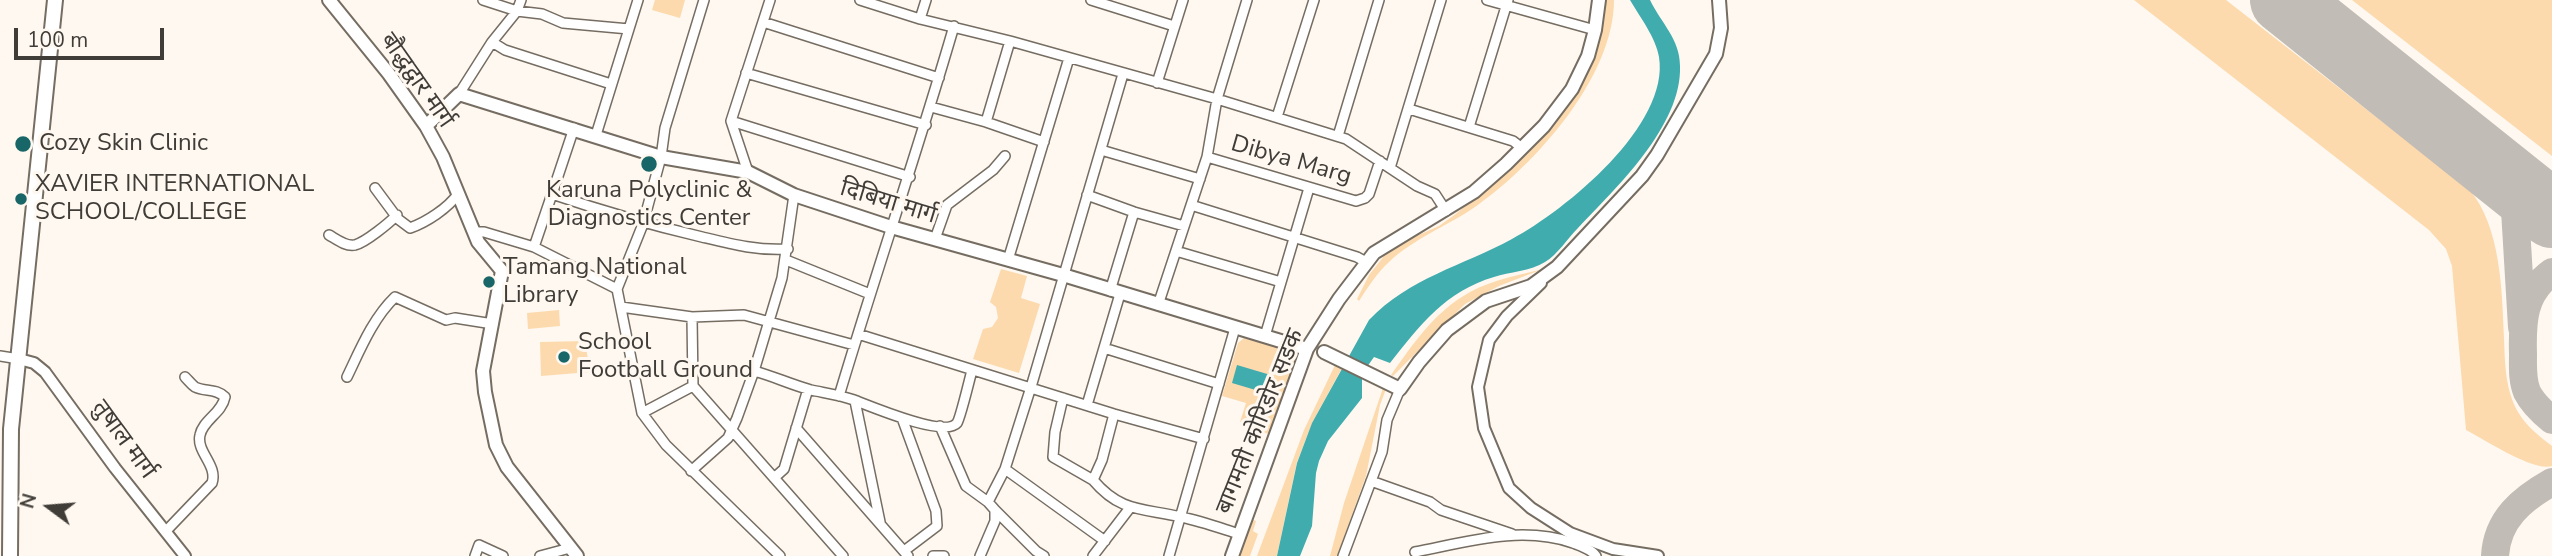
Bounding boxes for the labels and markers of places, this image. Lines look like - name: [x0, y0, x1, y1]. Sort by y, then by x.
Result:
- place label: Cozy Skin Clinic: [39, 130, 208, 158]
- marker: Cozy Skin Clinic: [13, 134, 33, 154]
- marker: Karuna Polyclinic & Diagnostics Center: [639, 154, 659, 174]
- place label: XAVIER INTERNATIONAL SCHOOL/COLLEGE: [35, 171, 314, 227]
- place label: Karuna Polyclinic & Diagnostics Center: [546, 177, 752, 233]
- marker: XAVIER INTERNATIONAL SCHOOL/COLLEGE: [13, 191, 29, 207]
- place label: Tamang National Library: [503, 254, 687, 310]
- marker: Tamang National Library: [481, 274, 497, 290]
- place label: School Football Ground: [578, 329, 753, 385]
- marker: School Football Ground: [556, 349, 572, 365]

